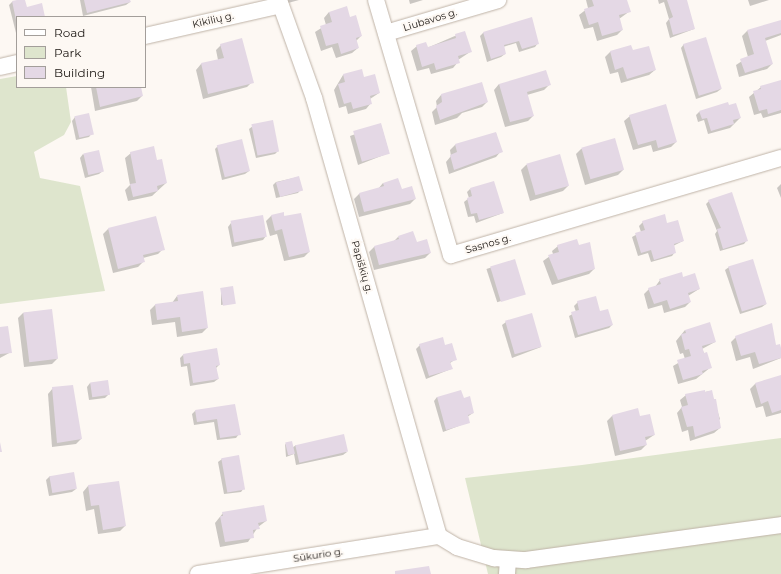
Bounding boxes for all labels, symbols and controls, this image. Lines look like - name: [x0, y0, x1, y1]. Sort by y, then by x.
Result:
- street label: Liubavos g.: [402, 6, 458, 34]
- street label: Kikilių g.: [191, 9, 235, 31]
- legend: [16, 16, 146, 88]
- text: Road: [54, 25, 85, 40]
- text: Park: [54, 45, 81, 60]
- text: Building: [54, 65, 105, 80]
- street label: Sasnos g.: [464, 232, 512, 256]
- street label: Papiškių g.: [349, 239, 375, 295]
- street label: Sūkurio g.: [292, 545, 344, 565]

